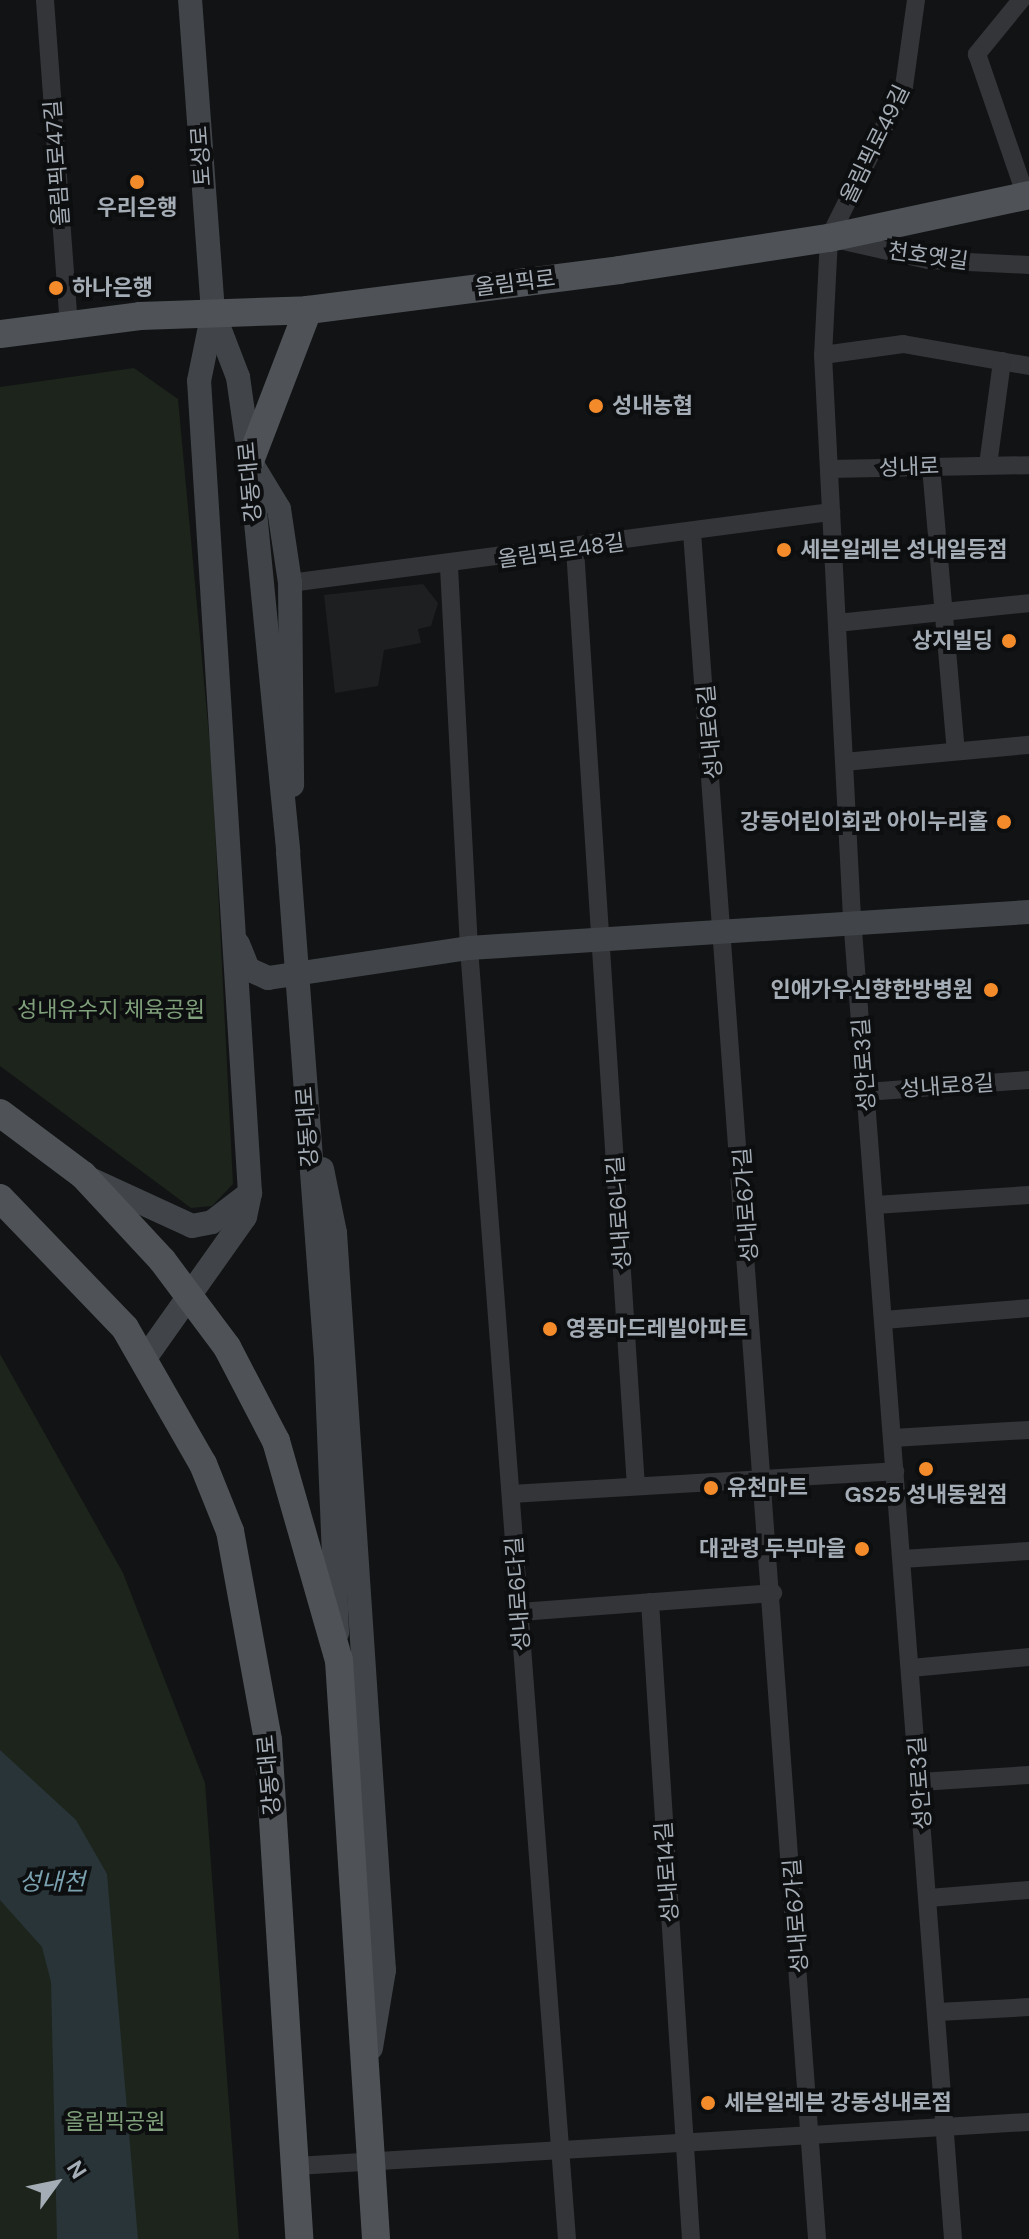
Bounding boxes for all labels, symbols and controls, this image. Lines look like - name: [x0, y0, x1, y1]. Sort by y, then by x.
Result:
- street label: 올림픽로49길: [835, 81, 915, 207]
- street label: 올림픽로47길: [39, 99, 75, 227]
- street label: 토성로: [186, 125, 216, 187]
- marker: 우리은행: [128, 173, 146, 191]
- place label: 우리은행: [97, 195, 177, 221]
- street label: 천호옛길: [886, 237, 970, 275]
- street label: 올림픽로: [473, 265, 557, 301]
- place label: 하나은행: [72, 275, 153, 301]
- marker: 하나은행: [47, 279, 65, 297]
- place label: 성내농협: [612, 393, 693, 419]
- marker: 성내농협: [587, 397, 605, 415]
- street label: 강동대로: [233, 441, 267, 523]
- street label: 성내로: [878, 453, 940, 481]
- street label: 올림픽로48길: [496, 529, 626, 573]
- place label: 세븐일레븐 성내일등점: [800, 537, 1008, 563]
- marker: 세븐일레븐 성내일등점: [775, 541, 793, 559]
- place label: 상지빌딩: [912, 628, 993, 654]
- marker: 상지빌딩: [1000, 632, 1018, 650]
- street label: 성내로6길: [693, 684, 727, 780]
- place label: 강동어린이회관 아이누리홀: [740, 809, 988, 835]
- marker: 강동어린이회관 아이누리홀: [995, 813, 1013, 831]
- place label: 인애가우신향한방병원: [771, 977, 973, 1003]
- marker: 인애가우신향한방병원: [980, 979, 1002, 1001]
- park label: 성내유수지 체육공원: [17, 997, 205, 1023]
- street label: 성안로3길: [848, 1017, 880, 1113]
- street label: 성내로8길: [899, 1070, 995, 1102]
- street label: 강동대로: [291, 1086, 323, 1168]
- street label: 성내로6가길: [729, 1147, 763, 1263]
- street label: 성내로6나길: [602, 1155, 636, 1271]
- place label: 영풍마드레빌아파트: [566, 1316, 748, 1342]
- marker: 영풍마드레빌아파트: [541, 1320, 559, 1338]
- marker: GS25 성내동원점: [917, 1460, 935, 1478]
- place label: 유천마트: [727, 1475, 808, 1501]
- marker: 유천마트: [702, 1479, 720, 1497]
- place label: GS25 성내동원점: [844, 1482, 1008, 1508]
- street label: 성내로6다길: [501, 1536, 535, 1652]
- place label: 대관령 두부마을: [699, 1536, 846, 1562]
- marker: 대관령 두부마을: [853, 1540, 871, 1558]
- street label: 강동대로: [252, 1734, 286, 1816]
- street label: 성안로3길: [904, 1735, 936, 1831]
- street label: 성내로14길: [650, 1821, 684, 1923]
- street label: 성내로6가길: [779, 1858, 813, 1974]
- water label: 성내천: [19, 1868, 85, 1896]
- place label: 세븐일레븐 강동성내로점: [724, 2090, 952, 2116]
- marker: 세븐일레븐 강동성내로점: [699, 2094, 717, 2112]
- park label: 올림픽공원: [64, 2109, 166, 2135]
- north arrow: [16, 2143, 96, 2223]
- text: N: [60, 2155, 93, 2184]

